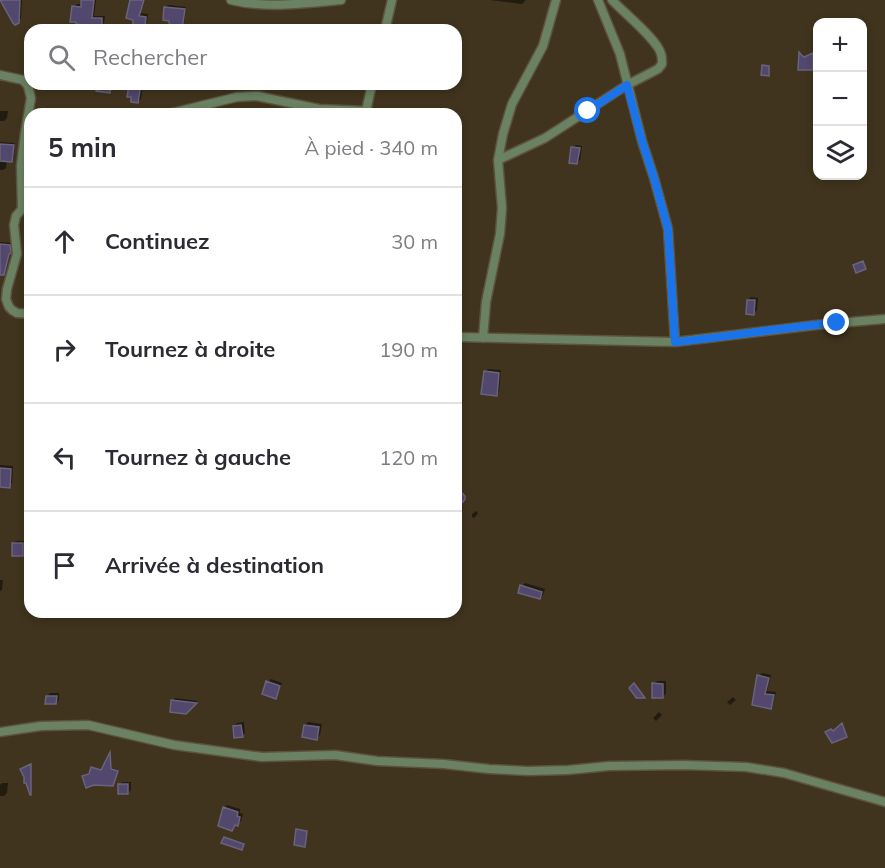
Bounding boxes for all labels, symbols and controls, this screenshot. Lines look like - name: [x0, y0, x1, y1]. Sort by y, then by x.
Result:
- map controls: [813, 18, 867, 180]
- button: +: [813, 18, 867, 72]
- search box: [24, 24, 462, 90]
- icon: search: [45, 41, 78, 74]
- text: Rechercher: [93, 43, 207, 71]
- button: −: [813, 72, 867, 126]
- route start: [574, 97, 600, 123]
- button: layers: [813, 126, 867, 180]
- text: 5 min: [48, 131, 117, 164]
- text: À pied · 340 m: [305, 135, 438, 160]
- icon: ahead: [48, 225, 81, 258]
- text: Continuez: [105, 227, 210, 255]
- text: 30 m: [391, 229, 438, 254]
- route end: [823, 309, 849, 335]
- icon: right: [48, 333, 81, 366]
- text: Tournez à droite: [105, 335, 275, 363]
- text: 190 m: [379, 337, 438, 362]
- icon: left: [48, 441, 81, 474]
- text: Tournez à gauche: [105, 443, 291, 471]
- text: 120 m: [379, 445, 438, 470]
- icon: arrive: [48, 549, 81, 582]
- text: Arrivée à destination: [105, 551, 324, 579]

